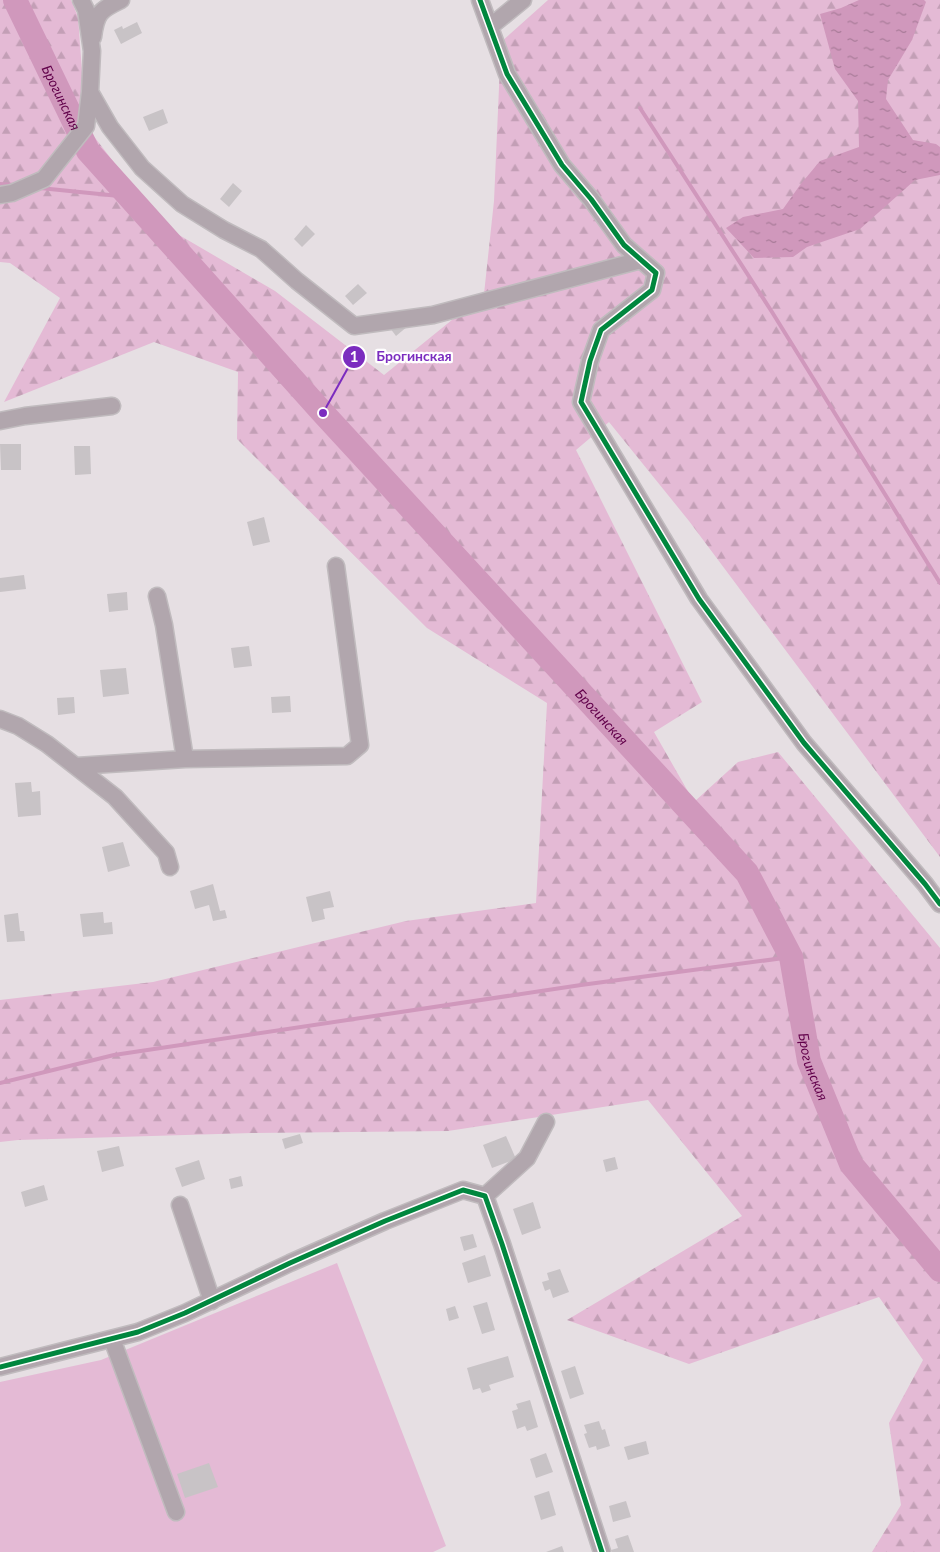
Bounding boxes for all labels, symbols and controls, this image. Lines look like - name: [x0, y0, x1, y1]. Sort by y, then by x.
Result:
- water label: Брогинская: [39, 62, 85, 133]
- callout: Брогинская: [341, 342, 462, 371]
- text: 1: [350, 347, 358, 365]
- text: Брогинская: [376, 347, 452, 364]
- water label: Брогинская: [572, 685, 633, 748]
- water label: Брогинская: [796, 1031, 833, 1103]

